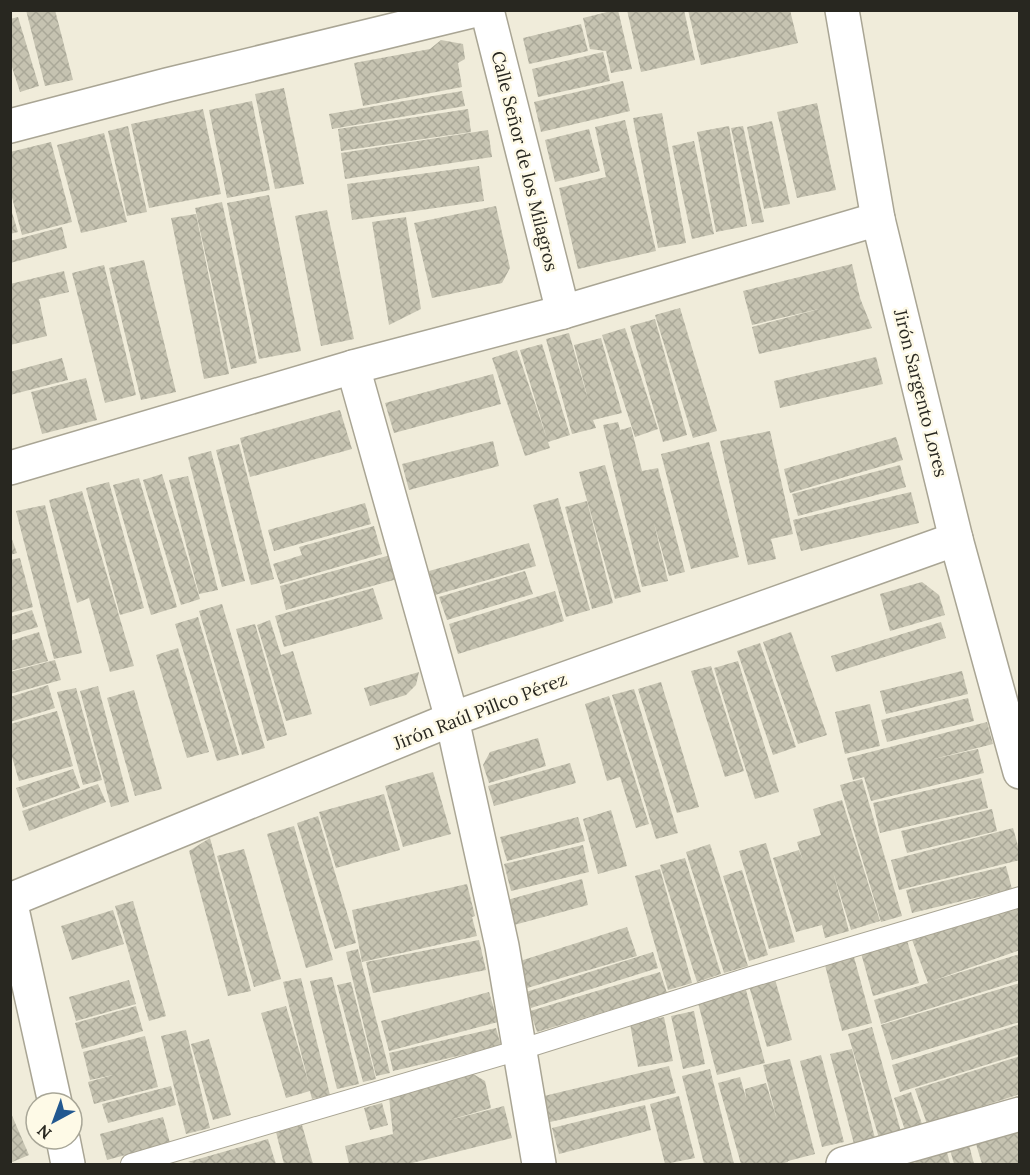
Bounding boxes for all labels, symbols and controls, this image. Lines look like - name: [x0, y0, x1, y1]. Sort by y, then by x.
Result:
- street label: Calle Señor de los Milagros: [486, 49, 564, 273]
- street label: Jirón Sargento Lores: [889, 306, 953, 479]
- street label: Jirón Raúl Pillco Pérez: [389, 667, 570, 755]
- north arrow: [24, 1091, 84, 1151]
- text: N: [33, 1121, 55, 1144]

